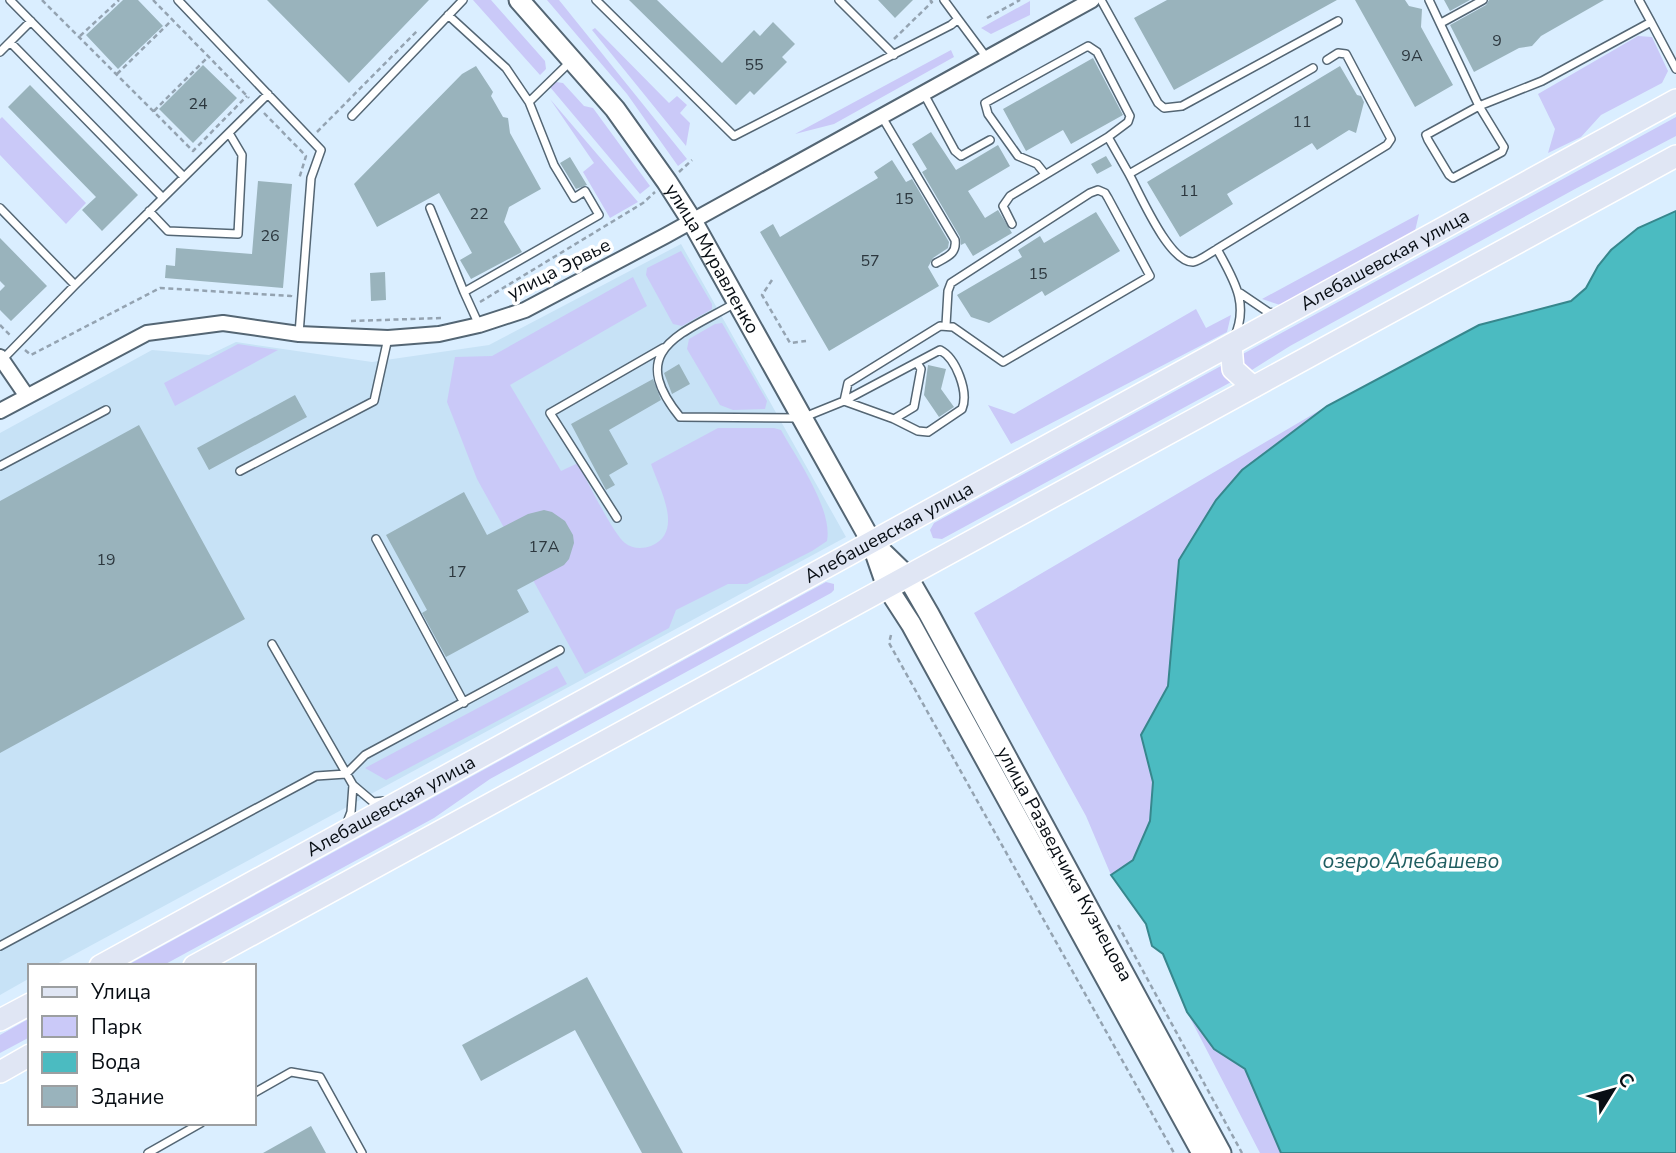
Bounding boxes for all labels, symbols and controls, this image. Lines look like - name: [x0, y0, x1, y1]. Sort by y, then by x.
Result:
- house number: 9: [1492, 30, 1502, 52]
- house number: 9А: [1401, 45, 1423, 67]
- house number: 55: [744, 54, 764, 76]
- house number: 24: [188, 93, 208, 115]
- house number: 11: [1292, 111, 1312, 133]
- street label: улица Муравленко: [658, 179, 766, 339]
- house number: 11: [1179, 180, 1199, 202]
- house number: 15: [894, 188, 914, 210]
- house number: 22: [469, 203, 489, 225]
- street label: Алебашевская улица: [1296, 203, 1474, 317]
- house number: 26: [260, 225, 280, 247]
- street label: улица Эрвье: [503, 232, 615, 306]
- house number: 57: [860, 250, 880, 272]
- house number: 15: [1028, 263, 1048, 285]
- street label: Алебашевская улица: [799, 476, 978, 590]
- house number: 17А: [529, 536, 560, 558]
- house number: 19: [96, 549, 116, 571]
- house number: 17: [447, 561, 467, 583]
- street label: улица Разведчика Кузнецова: [990, 742, 1139, 986]
- street label: Алебашевская улица: [302, 749, 480, 863]
- water label: озеро Алебашево: [1323, 847, 1499, 875]
- legend: [28, 964, 256, 1125]
- text: Улица: [90, 978, 151, 1006]
- text: Парк: [91, 1013, 143, 1041]
- text: Вода: [91, 1048, 141, 1076]
- north arrow: [1578, 1055, 1648, 1125]
- text: С: [1612, 1067, 1640, 1093]
- text: Здание: [91, 1083, 164, 1111]

